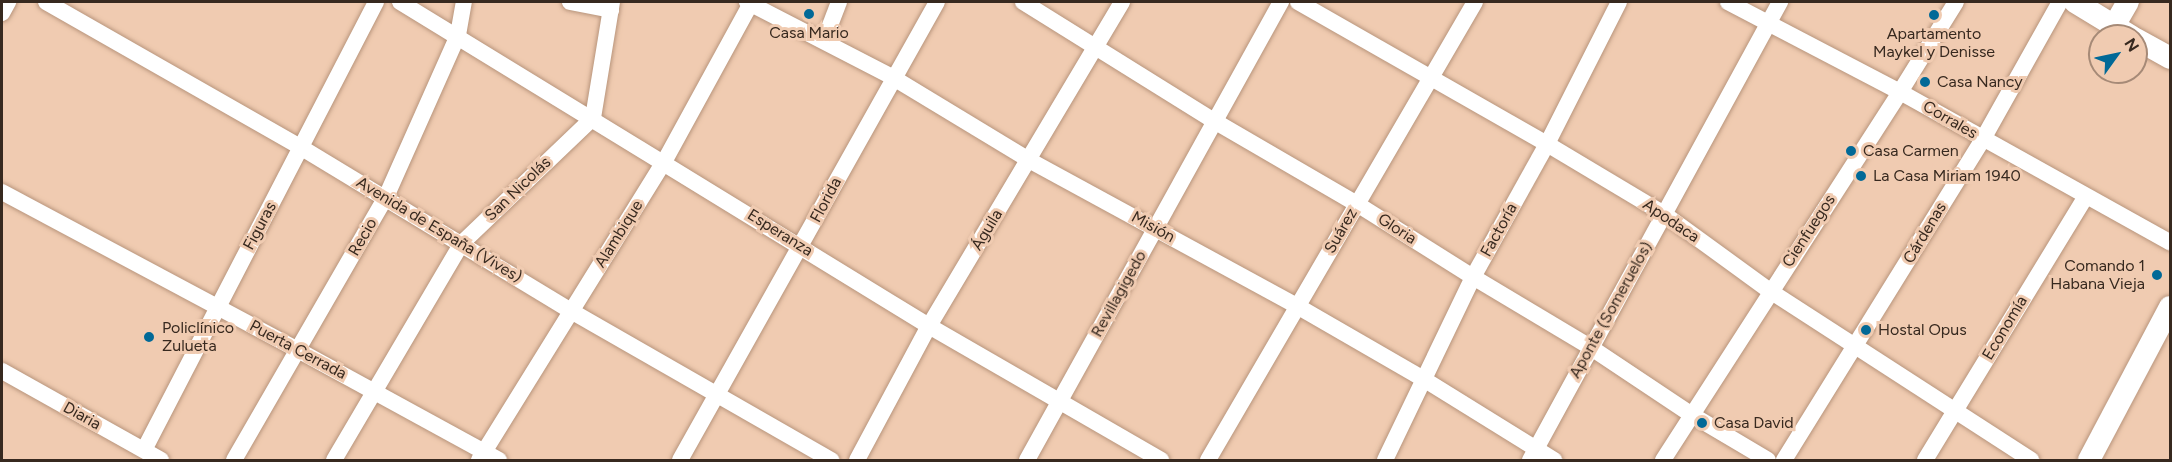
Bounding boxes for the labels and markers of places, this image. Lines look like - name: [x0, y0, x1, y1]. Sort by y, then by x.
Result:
- marker: Casa Mario: [802, 7, 816, 21]
- marker: Apartamento Maykel y Denisse: [1927, 8, 1941, 22]
- place label: Casa Mario: [769, 23, 849, 43]
- place label: Apartamento Maykel y Denisse: [1873, 24, 1995, 62]
- place label: Casa Nancy: [1937, 72, 2023, 92]
- marker: Casa Nancy: [1918, 75, 1932, 89]
- place label: Casa Carmen: [1863, 141, 1959, 161]
- marker: Casa Carmen: [1844, 144, 1858, 158]
- place label: La Casa Miriam 1940: [1873, 166, 2021, 186]
- marker: La Casa Miriam 1940: [1854, 169, 1868, 183]
- place label: Comando 1 Habana Vieja: [2050, 256, 2145, 294]
- marker: Comando 1 Habana Vieja: [2150, 268, 2164, 282]
- place label: Policlínico Zulueta: [162, 318, 234, 356]
- place label: Hostal Opus: [1878, 320, 1967, 340]
- marker: Hostal Opus: [1859, 323, 1873, 337]
- marker: Policlínico Zulueta: [140, 328, 158, 346]
- place label: Casa David: [1714, 413, 1794, 433]
- marker: Casa David: [1695, 416, 1709, 430]

